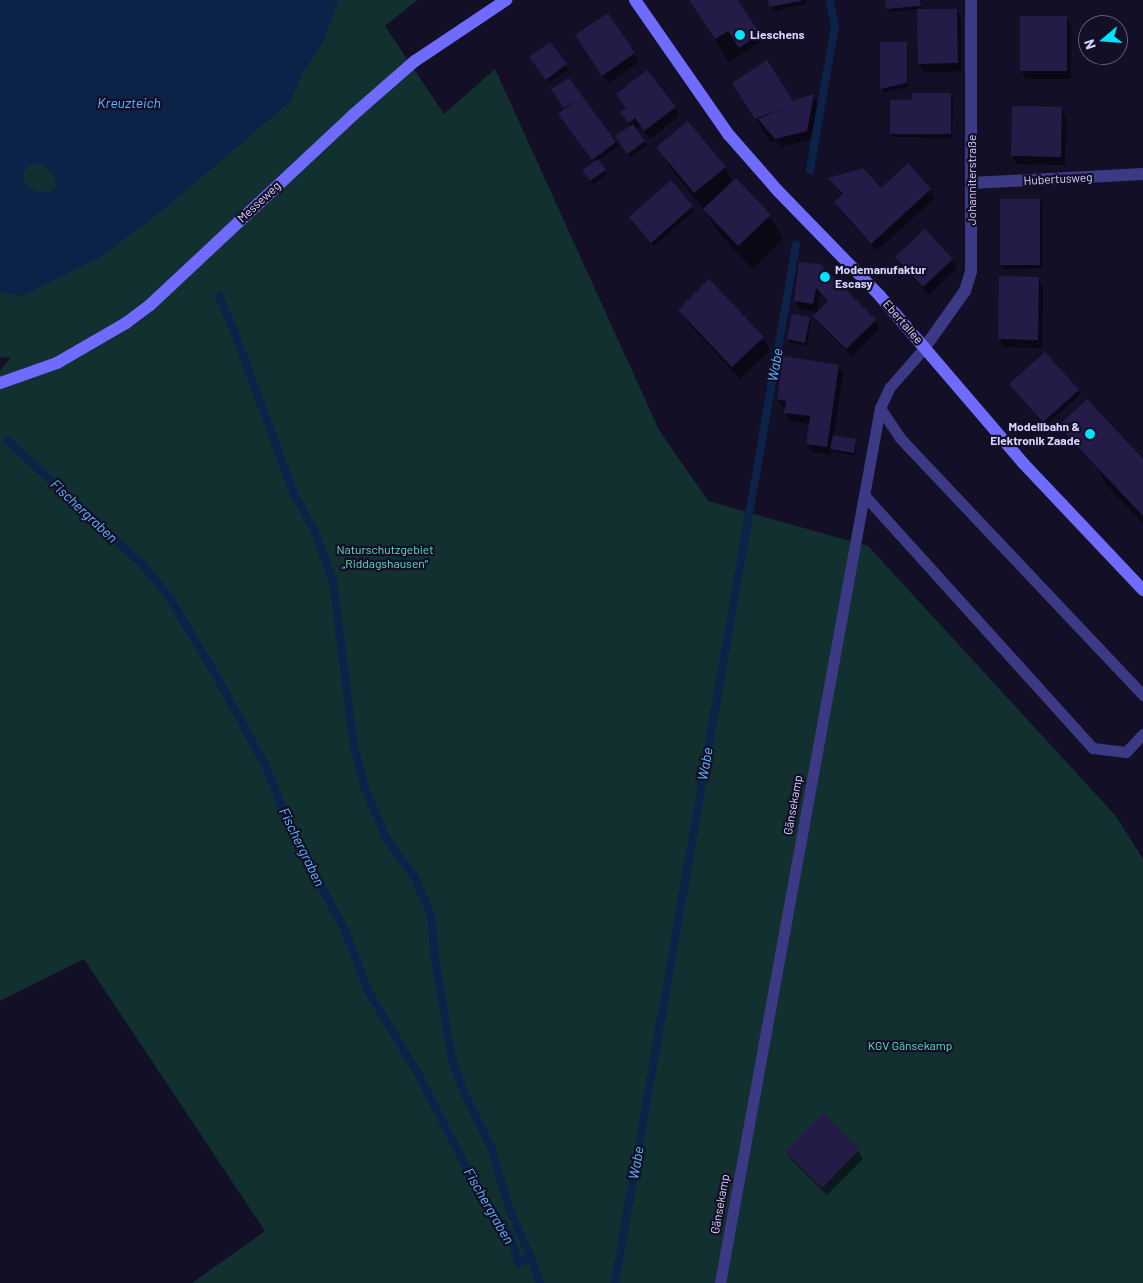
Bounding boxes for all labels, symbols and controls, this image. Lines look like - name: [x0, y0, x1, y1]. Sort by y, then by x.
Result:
- north arrow: [1078, 15, 1128, 65]
- place label: Lieschens: [750, 28, 805, 42]
- marker: Lieschens: [734, 29, 746, 41]
- text: N: [1080, 37, 1099, 52]
- water label: Kreuzteich: [97, 95, 161, 111]
- street label: Johanniterstraße: [965, 135, 979, 225]
- street label: Hubertusweg: [1023, 170, 1093, 188]
- street label: Messeweg: [234, 178, 284, 226]
- place label: Modemanufaktur Escasy: [835, 263, 926, 291]
- marker: Modemanufaktur Escasy: [819, 271, 831, 283]
- street label: Ebertallee: [880, 297, 926, 347]
- water label: Wabe: [764, 347, 786, 383]
- place label: Modellbahn & Elektronik Zaade: [990, 420, 1080, 448]
- marker: Modellbahn & Elektronik Zaade: [1084, 428, 1096, 440]
- water label: Fischergraben: [47, 476, 121, 546]
- park label: Naturschutzgebiet „Riddagshausen“: [336, 543, 434, 571]
- water label: Wabe: [694, 746, 716, 782]
- street label: Gänsekamp: [781, 774, 805, 836]
- water label: Fischergraben: [276, 805, 328, 889]
- park label: KGV Gänsekamp: [868, 1039, 952, 1053]
- water label: Wabe: [625, 1145, 647, 1181]
- water label: Fischergraben: [460, 1165, 518, 1247]
- street label: Gänsekamp: [708, 1173, 732, 1235]

